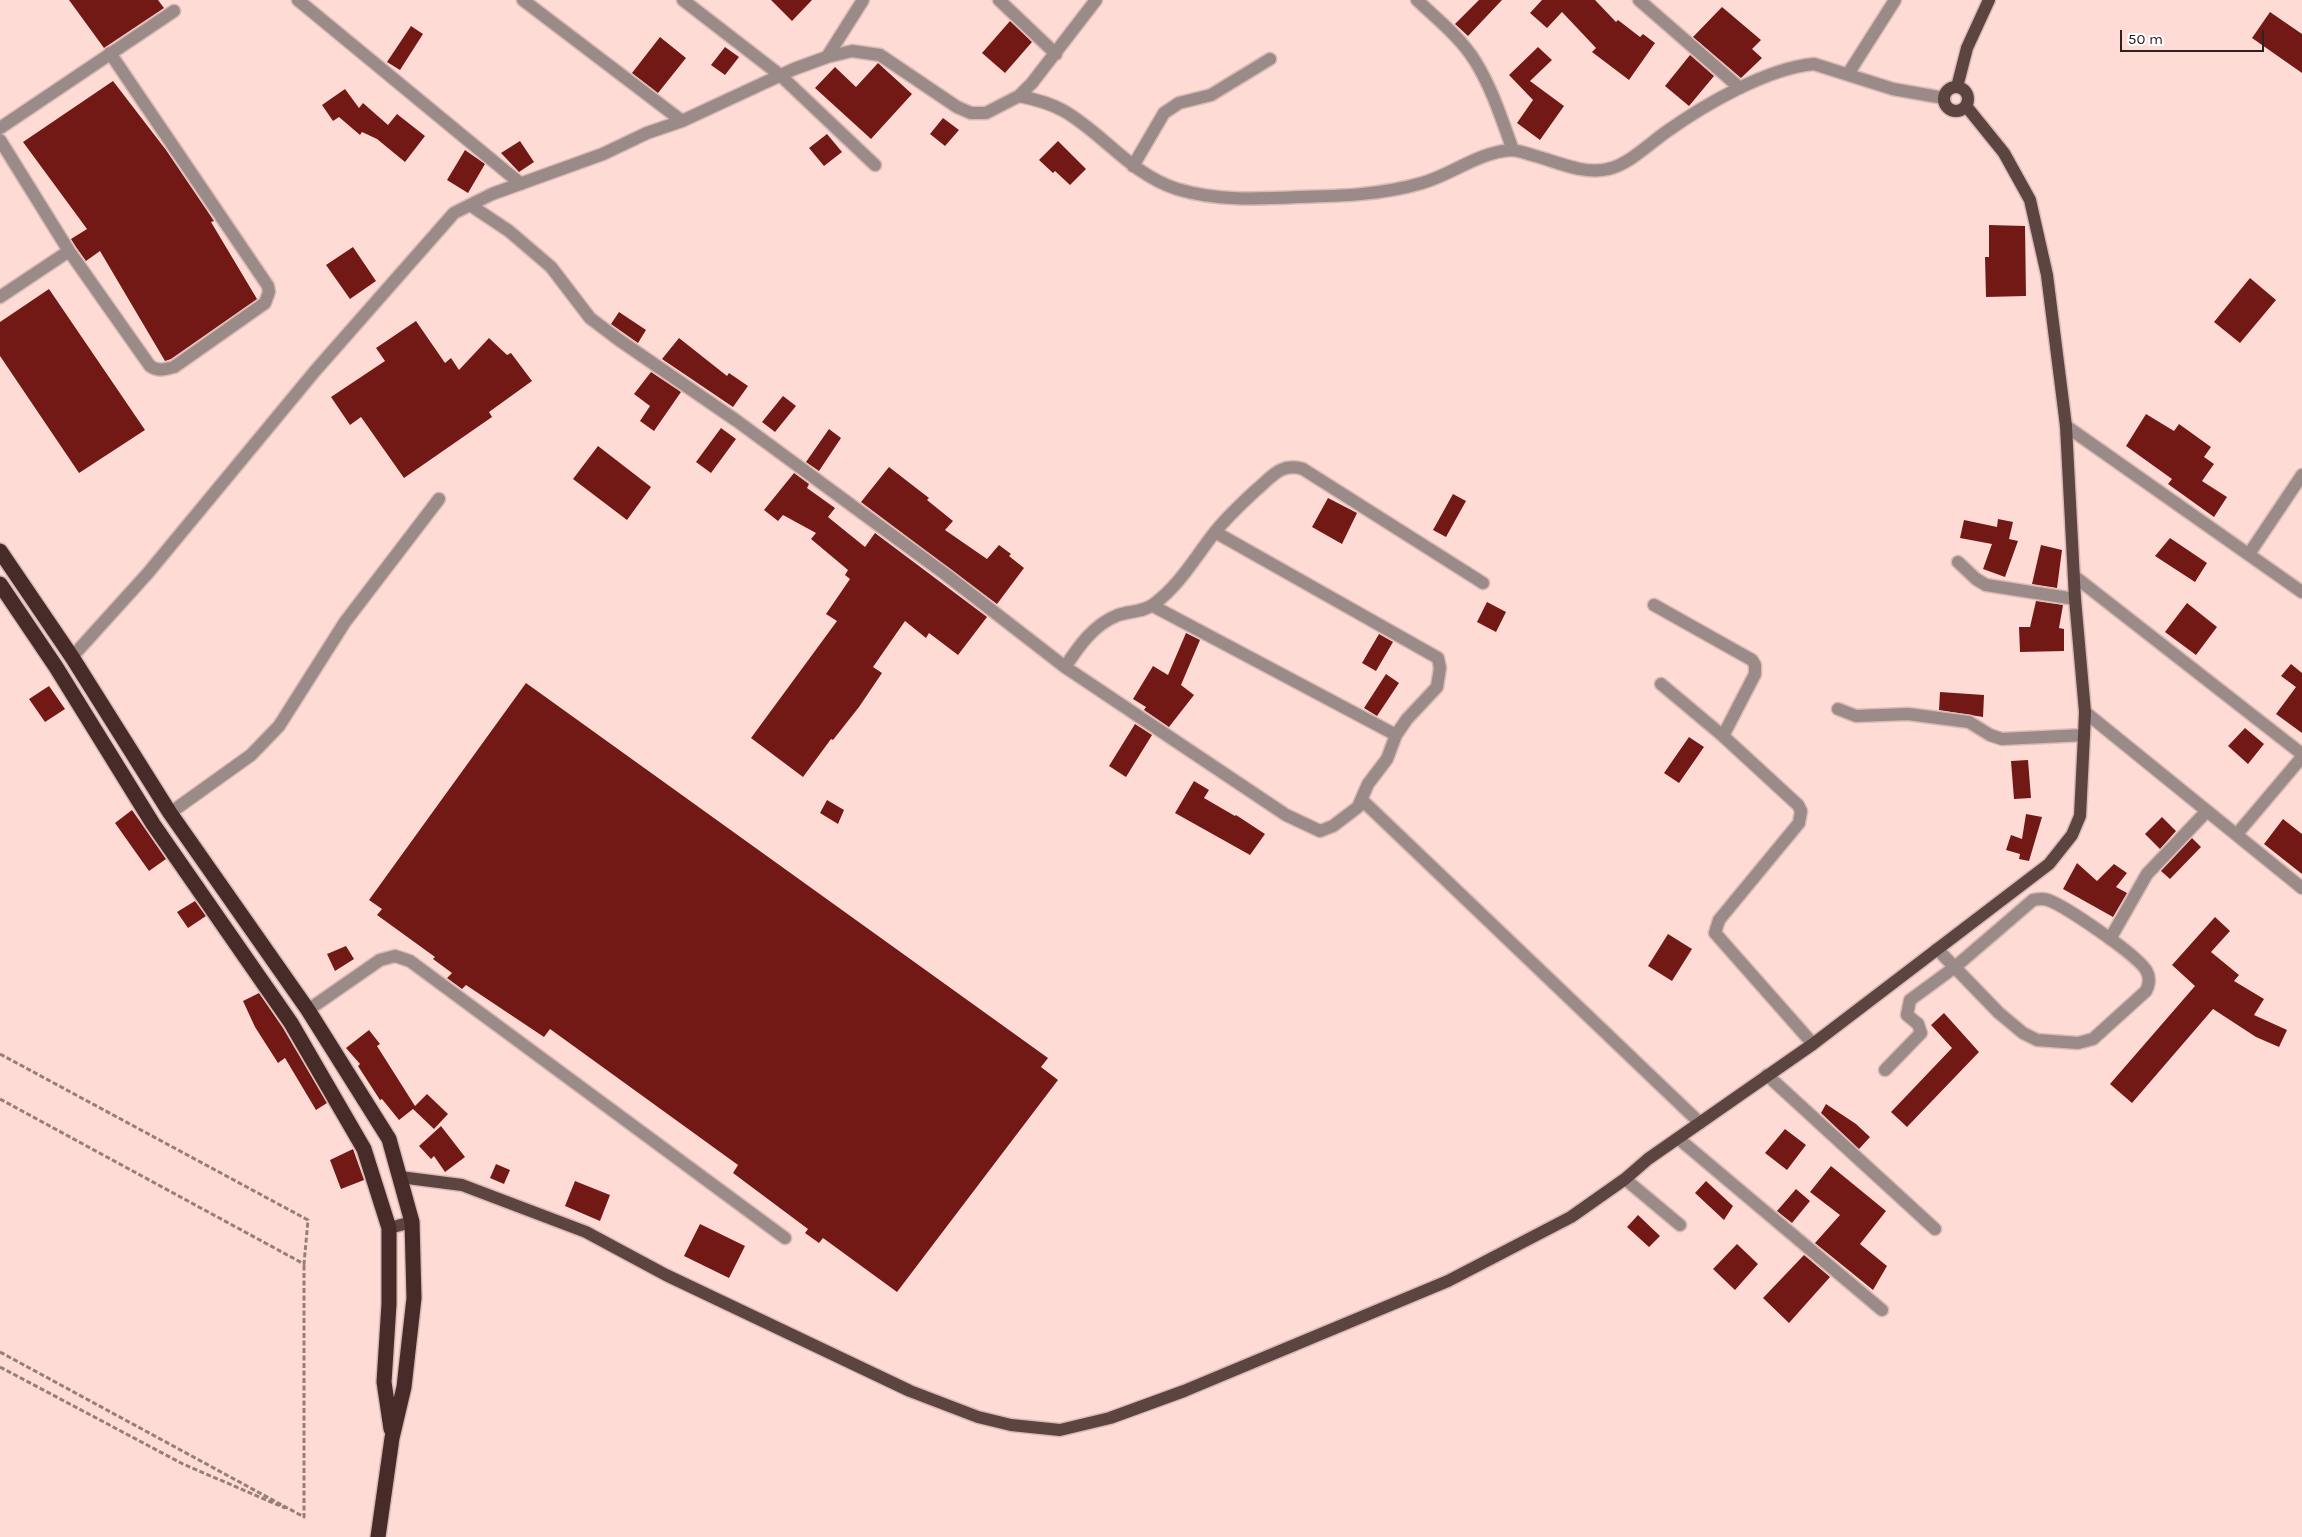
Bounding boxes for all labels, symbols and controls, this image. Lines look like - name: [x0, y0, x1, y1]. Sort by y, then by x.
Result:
- scale bar: [2122, 20, 2266, 52]
- text: 50 m: [2128, 30, 2163, 48]

